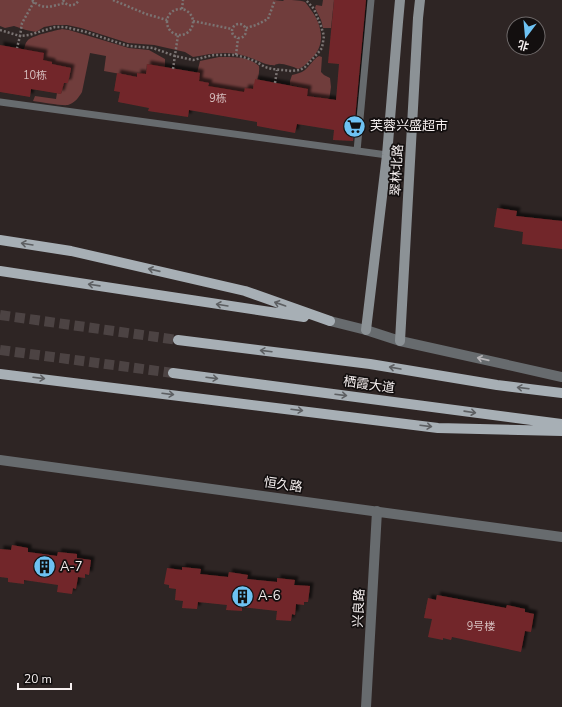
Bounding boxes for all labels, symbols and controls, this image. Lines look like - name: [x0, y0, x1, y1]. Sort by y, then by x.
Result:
- north arrow: [506, 16, 546, 56]
- text: 北: [516, 36, 531, 54]
- house number: 10栋: [23, 68, 47, 83]
- house number: 9栋: [209, 91, 227, 106]
- supermarket icon: 芙蓉兴盛超市: [341, 113, 367, 139]
- place label: 芙蓉兴盛超市: [370, 117, 448, 135]
- street label: 翠林北路: [387, 144, 407, 196]
- one-way arrow: [21, 240, 34, 248]
- one-way arrow: [148, 266, 161, 274]
- one-way arrow: [87, 281, 100, 289]
- one-way arrow: [274, 299, 286, 307]
- one-way arrow: [216, 301, 229, 309]
- one-way arrow: [260, 347, 273, 355]
- one-way arrow: [477, 355, 490, 363]
- one-way arrow: [389, 364, 402, 372]
- street label: 栖霞大道: [342, 372, 396, 398]
- one-way arrow: [32, 374, 45, 382]
- one-way arrow: [205, 374, 218, 382]
- one-way arrow: [517, 385, 530, 392]
- one-way arrow: [161, 390, 174, 398]
- one-way arrow: [334, 391, 347, 399]
- one-way arrow: [290, 406, 303, 414]
- one-way arrow: [463, 408, 476, 416]
- one-way arrow: [419, 422, 432, 430]
- street label: 恒久路: [262, 473, 304, 497]
- building icon: A-7: [32, 554, 58, 580]
- place label: A-7: [60, 558, 83, 576]
- building icon: A-6: [229, 583, 255, 609]
- place label: A-6: [258, 587, 281, 605]
- street label: 兴良路: [349, 588, 369, 628]
- house number: 9号楼: [467, 619, 495, 634]
- scale bar: [18, 665, 71, 691]
- text: 20 m: [24, 671, 52, 687]

